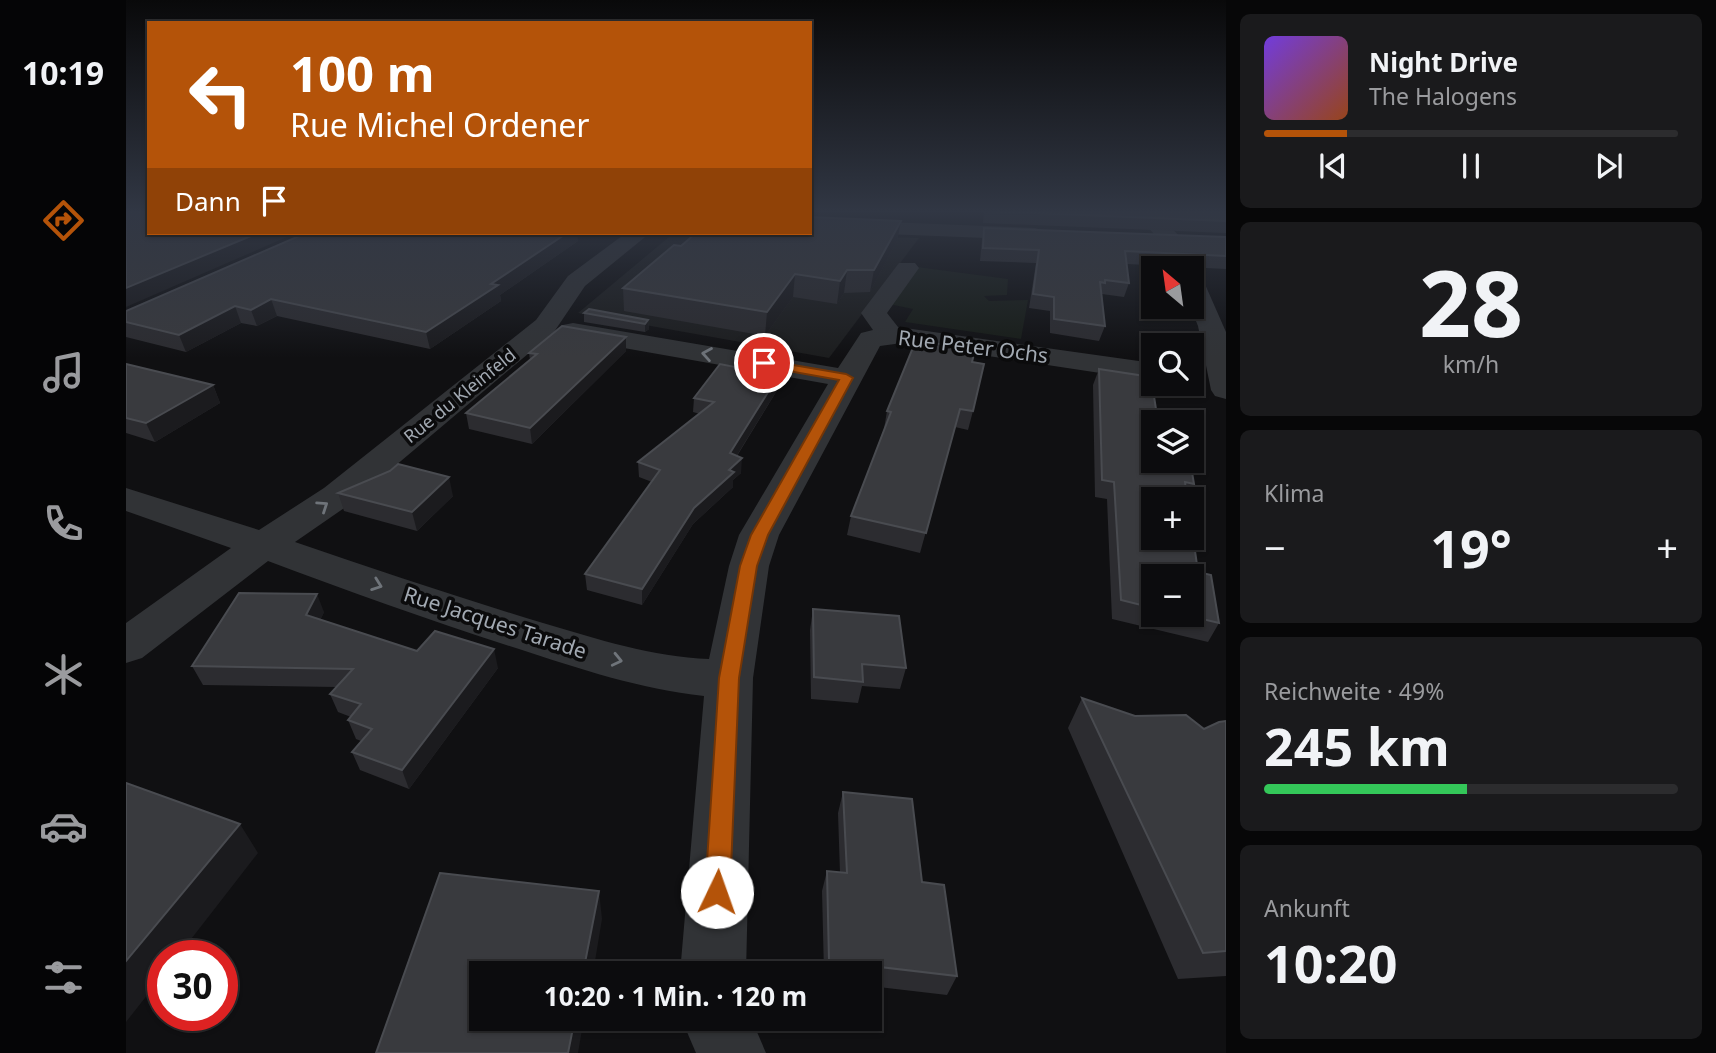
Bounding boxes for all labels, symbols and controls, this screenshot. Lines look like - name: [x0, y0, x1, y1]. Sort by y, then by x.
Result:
- text: 100 m: [290, 40, 435, 106]
- text: Night Drive: [1369, 44, 1518, 80]
- icon: left: [175, 49, 266, 140]
- text: 10:19: [22, 51, 104, 94]
- text: The Halogens: [1369, 80, 1517, 112]
- text: Rue Michel Ordener: [290, 103, 589, 146]
- icon: previous: [1314, 147, 1352, 185]
- icon: pause: [1452, 147, 1490, 185]
- icon: next: [1590, 147, 1628, 185]
- icon: arrive: [255, 182, 293, 220]
- text: Dann: [175, 183, 241, 219]
- icon: directions: [39, 196, 88, 245]
- text: 28: [1419, 240, 1523, 364]
- north arrow: [1141, 256, 1204, 318]
- map controls: [1141, 256, 1204, 627]
- street label: Rue Peter Ochs: [896, 323, 1050, 369]
- pin: [734, 333, 794, 393]
- button: search: [1141, 333, 1204, 396]
- street label: Rue du Kleinfeld: [398, 343, 520, 448]
- icon: arrive: [745, 344, 783, 382]
- one-way arrow: [701, 347, 713, 362]
- icon: music: [39, 348, 88, 397]
- text: km/h: [1443, 348, 1499, 380]
- button: layers: [1141, 410, 1204, 473]
- text: Klima: [1264, 477, 1325, 509]
- button: +: [1141, 487, 1204, 550]
- icon: phone: [39, 499, 88, 548]
- one-way arrow: [315, 502, 328, 514]
- text: 19°: [1430, 512, 1512, 583]
- text: −: [1264, 521, 1286, 573]
- text: +: [1656, 521, 1678, 573]
- button: −: [1141, 564, 1204, 627]
- one-way arrow: [370, 576, 382, 590]
- street label: Rue Jacques Tarade: [400, 579, 590, 665]
- icon: climate: [39, 650, 88, 699]
- one-way arrow: [611, 652, 623, 666]
- text: Reichweite · 49%: [1264, 675, 1444, 707]
- text: 245 km: [1264, 710, 1450, 781]
- icon: car: [39, 802, 88, 851]
- position arrow: [680, 855, 754, 929]
- text: Ankunft: [1264, 892, 1350, 924]
- text: 10:20: [1264, 927, 1398, 998]
- speed limit sign: 30: [147, 940, 238, 1031]
- icon: filters: [39, 953, 88, 1002]
- text: 10:20 · 1 Min. · 120 m: [544, 978, 807, 1014]

